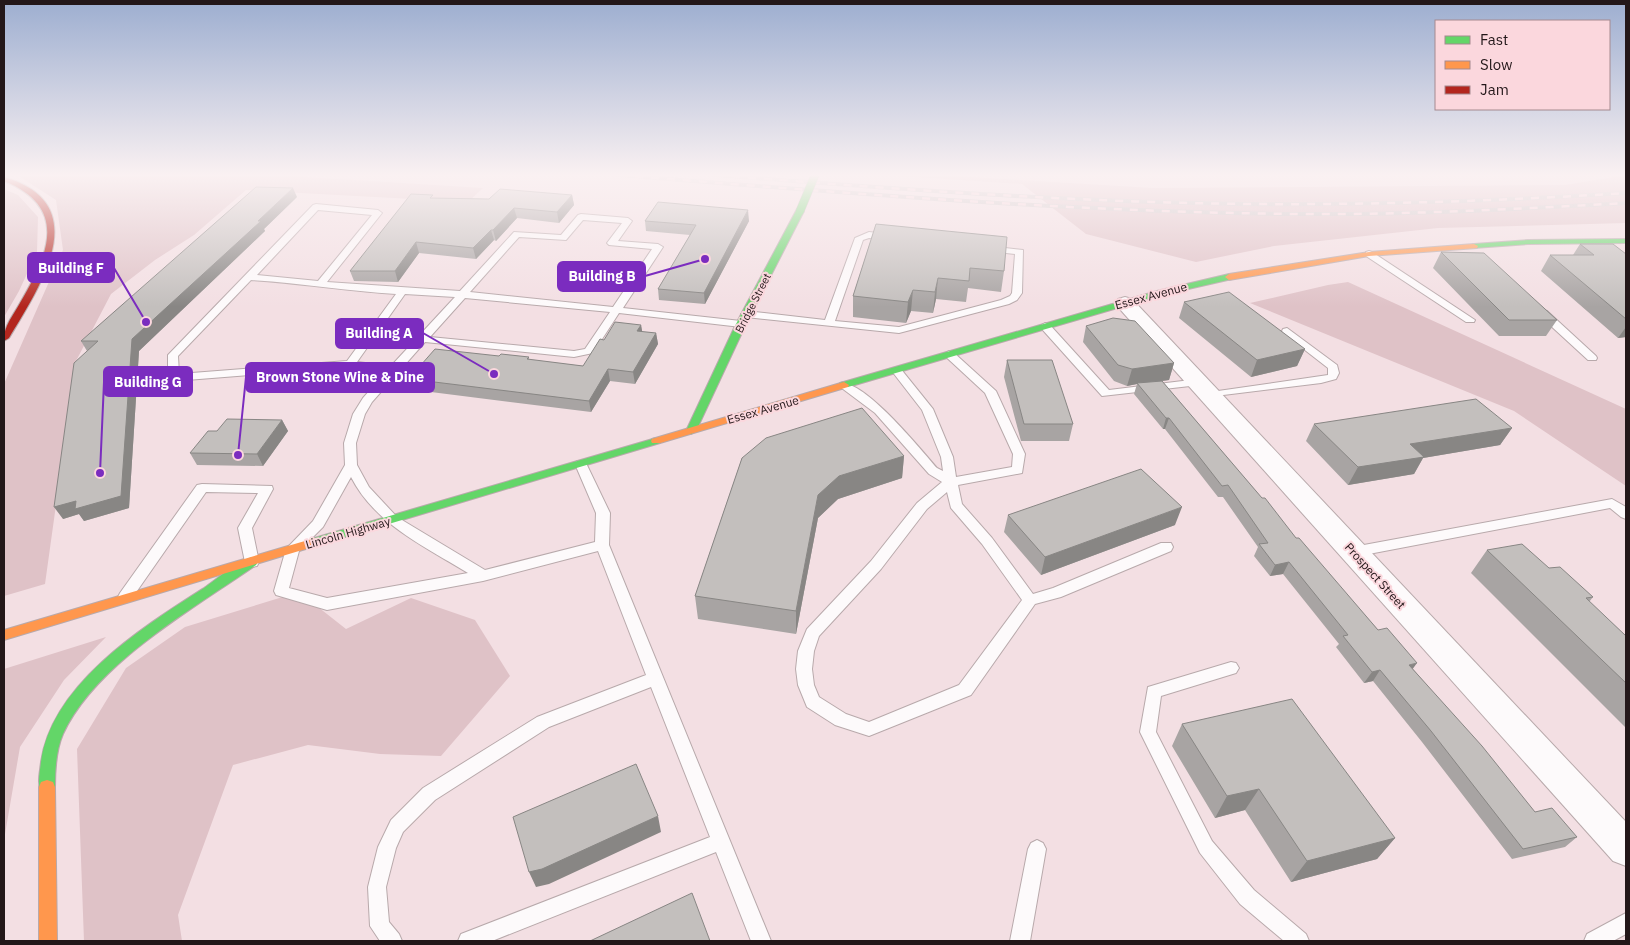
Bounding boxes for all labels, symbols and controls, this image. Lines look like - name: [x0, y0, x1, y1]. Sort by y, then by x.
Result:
- legend: [1435, 20, 1610, 110]
- text: Fast: [1480, 30, 1508, 49]
- text: Slow: [1480, 55, 1513, 74]
- text: Jam: [1480, 80, 1509, 99]
- callout: Building F: [28, 253, 114, 282]
- text: Building F: [38, 259, 104, 277]
- callout: Building B: [558, 262, 645, 291]
- text: Building B: [568, 267, 636, 285]
- street label: Bridge Street: [732, 271, 774, 335]
- street label: Essex Avenue: [1113, 279, 1189, 312]
- callout: Building A: [336, 319, 423, 348]
- text: Building A: [345, 324, 413, 342]
- callout: Brown Stone Wine & Dine: [246, 363, 434, 392]
- callout: Building G: [104, 367, 192, 396]
- text: Brown Stone Wine & Dine: [256, 368, 424, 386]
- text: Building G: [114, 373, 182, 391]
- street label: Essex Avenue: [725, 392, 801, 427]
- street label: Lincoln Highway: [304, 513, 392, 552]
- street label: Prospect Street: [1342, 540, 1409, 612]

